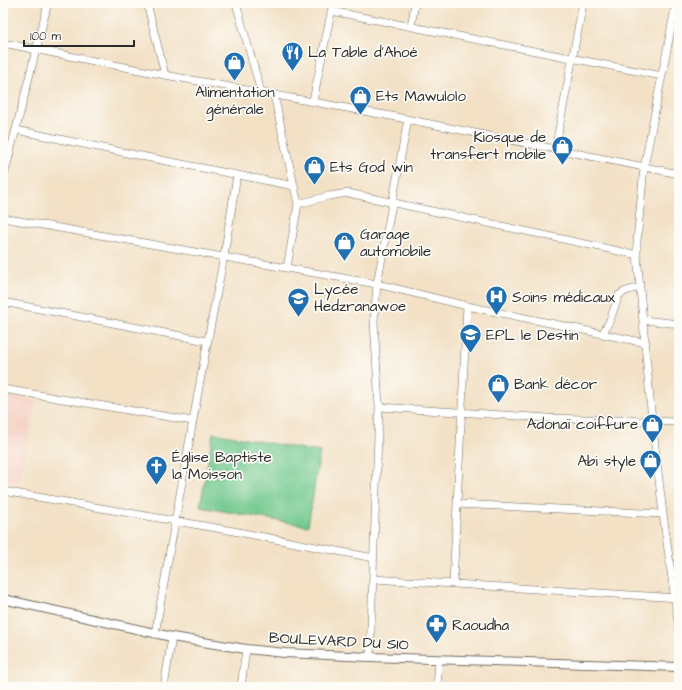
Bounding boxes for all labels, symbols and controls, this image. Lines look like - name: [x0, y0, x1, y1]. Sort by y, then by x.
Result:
- scale bar: [24, 22, 134, 48]
- text: 100 m: [30, 28, 61, 45]
- restaurant icon: La Table d’Ahoé: [279, 39, 305, 72]
- place label: La Table d’Ahoé: [308, 42, 418, 63]
- shop icon: Alimentation générale: [222, 50, 248, 83]
- place label: Alimentation générale: [195, 82, 275, 121]
- shop icon: Ets Mawulolo: [348, 83, 374, 116]
- place label: Ets Mawulolo: [376, 86, 466, 107]
- place label: Kiosque de transfert mobile: [430, 127, 546, 165]
- shop icon: Kiosque de transfert mobile: [549, 133, 575, 166]
- shop icon: Ets God win: [301, 154, 327, 187]
- place label: Ets God win: [330, 157, 413, 178]
- place label: Garage automobile: [360, 224, 431, 262]
- shop icon: Garage automobile: [332, 230, 358, 263]
- place label: Lycée Hedzranawoe: [314, 279, 406, 317]
- hospital icon: Soins médicaux: [484, 284, 510, 317]
- school or university icon: Lycée Hedzranawoe: [286, 285, 312, 318]
- place label: Soins médicaux: [512, 287, 616, 308]
- school or university icon: EPL le Destin: [457, 322, 483, 355]
- place label: EPL le Destin: [486, 325, 579, 346]
- shop icon: Bank décor: [485, 371, 511, 404]
- place label: Bank décor: [514, 374, 597, 395]
- shop icon: Adonaï coiffure: [640, 411, 666, 444]
- place label: Adonaï coiffure: [527, 414, 638, 435]
- place label: Église Baptiste la Moisson: [172, 447, 272, 485]
- shop icon: Abi style: [638, 448, 664, 481]
- place label: Abi style: [577, 451, 636, 473]
- church icon: Église Baptiste la Moisson: [143, 453, 169, 486]
- pharmacy icon: Raoudha: [424, 612, 450, 645]
- place label: Raoudha: [452, 615, 509, 636]
- street label: BOULEVARD DU SIO: [269, 627, 409, 656]

